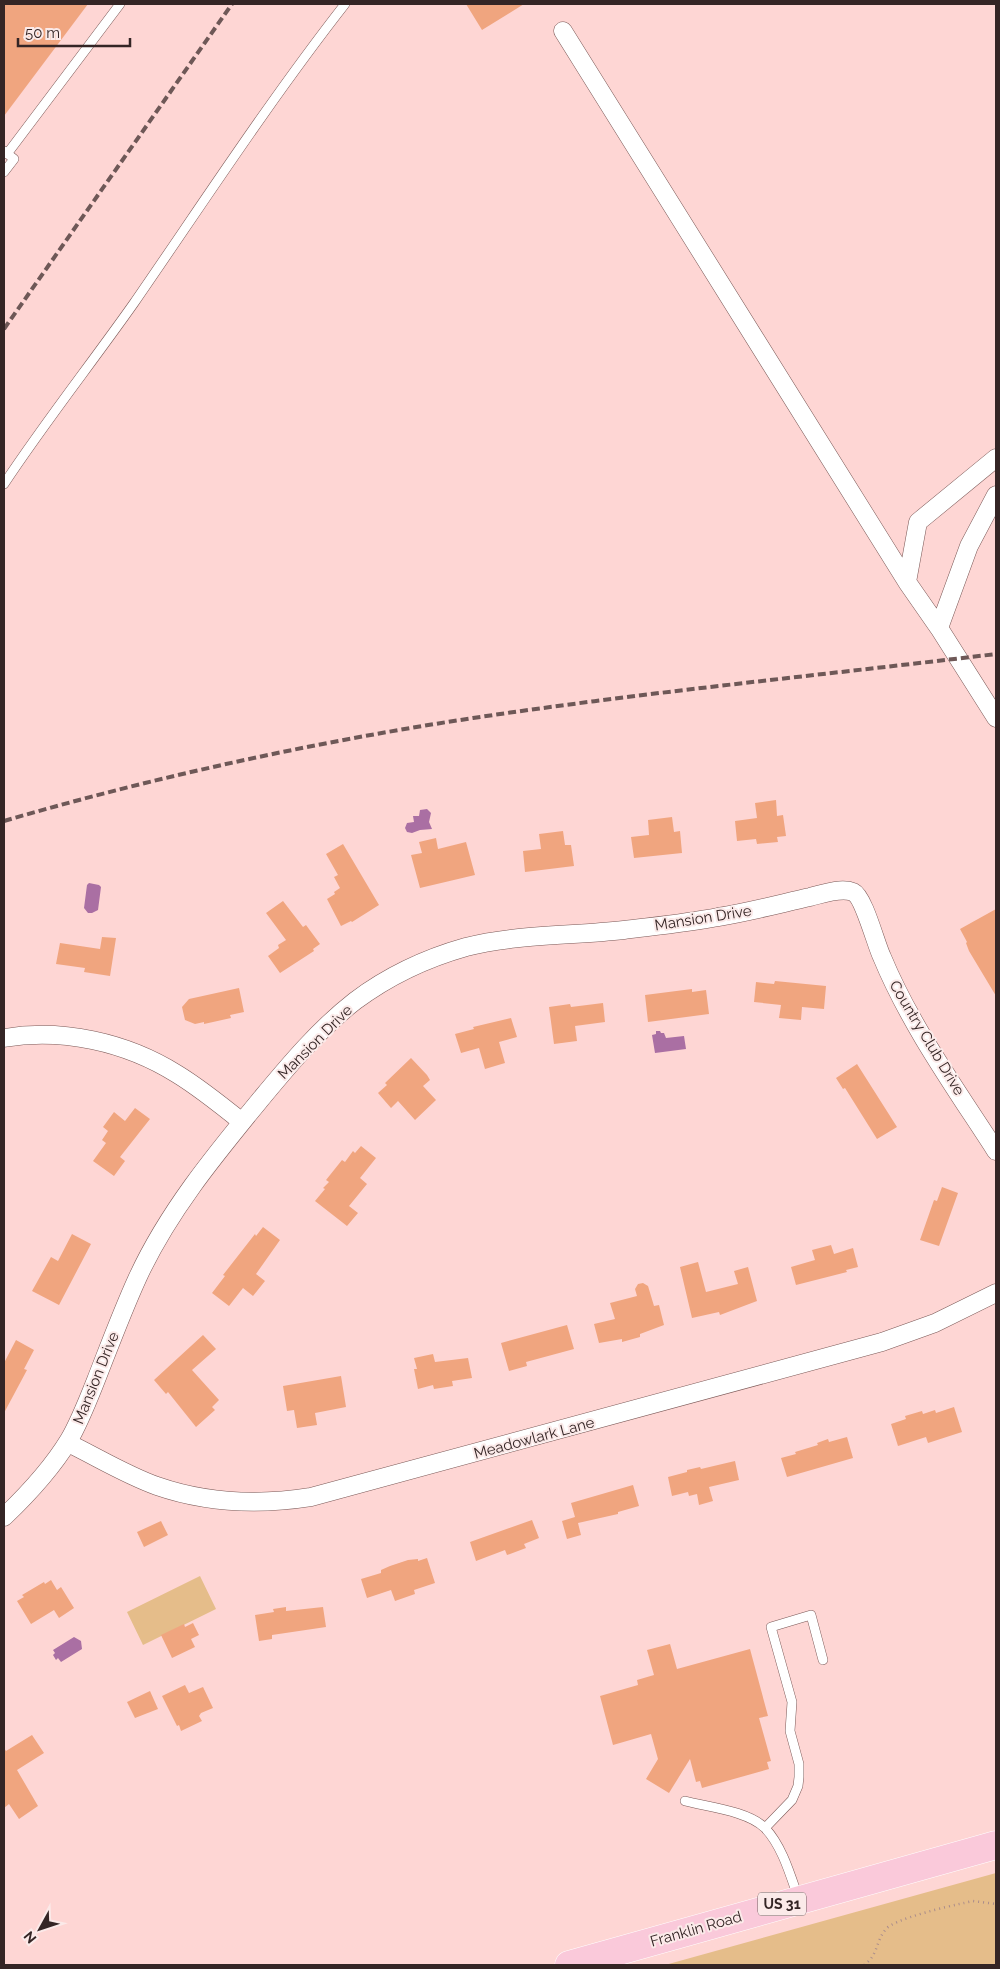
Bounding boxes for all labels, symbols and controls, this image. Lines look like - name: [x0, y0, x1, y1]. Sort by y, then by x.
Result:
- scale bar: [18, 15, 130, 47]
- text: 50 m: [25, 24, 60, 42]
- street label: Mansion Drive: [653, 901, 753, 935]
- street label: Country Club Drive: [886, 977, 968, 1099]
- street label: Mansion Drive: [274, 1001, 356, 1083]
- street label: Mansion Drive: [69, 1329, 123, 1427]
- street label: Meadowlark Lane: [472, 1413, 596, 1463]
- road number: US 31: [758, 1892, 806, 1916]
- north arrow: [15, 1904, 65, 1954]
- street label: Franklin Road: [648, 1907, 744, 1951]
- text: N: [20, 1928, 40, 1947]

